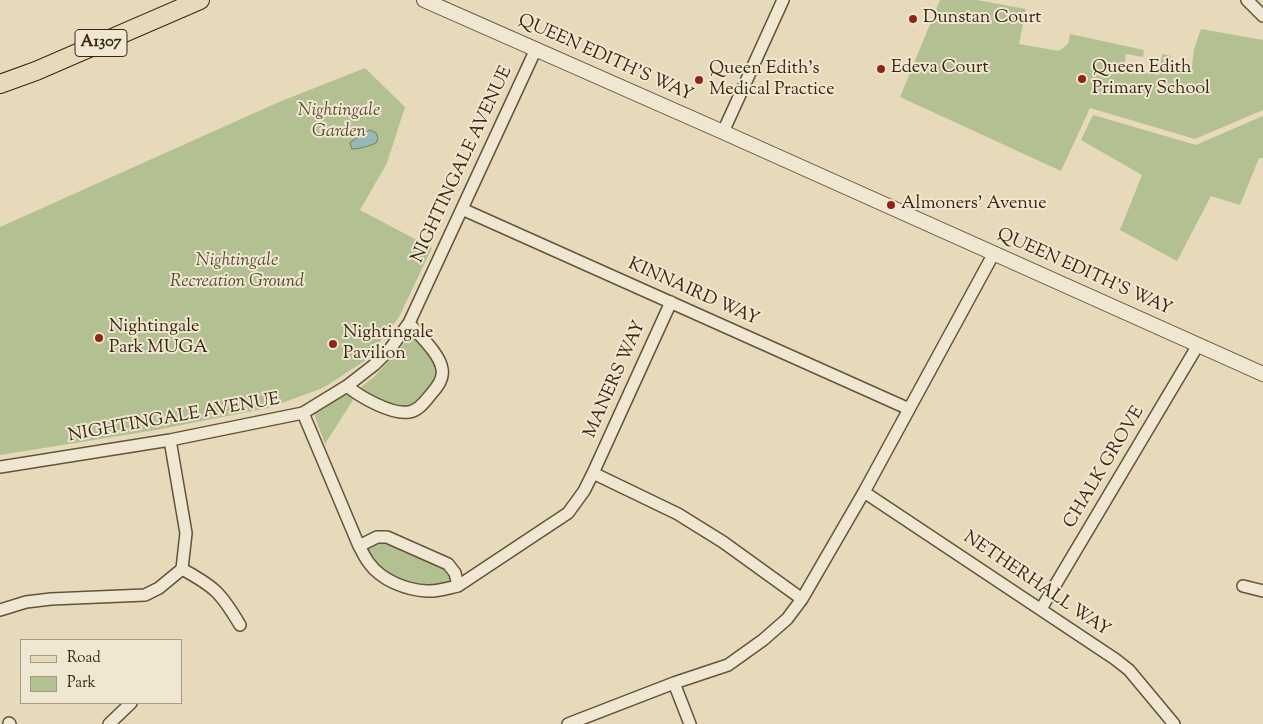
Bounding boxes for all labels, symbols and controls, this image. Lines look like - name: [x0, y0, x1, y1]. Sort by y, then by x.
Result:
- place label: Dunstan Court: [923, 8, 1041, 30]
- street label: QUEEN EDITH'S WAY: [514, 11, 696, 107]
- marker: Dunstan Court: [907, 13, 919, 25]
- road number: A1307: [75, 29, 127, 56]
- place label: Edeva Court: [891, 58, 989, 80]
- place label: Queen Edith Primary School: [1092, 58, 1210, 100]
- place label: Queen Edith's Medical Practice: [709, 59, 835, 102]
- street label: NIGHTINGALE AVENUE: [408, 63, 518, 267]
- marker: Edeva Court: [875, 63, 887, 75]
- marker: Queen Edith Primary School: [1076, 73, 1088, 85]
- marker: Queen Edith's Medical Practice: [693, 74, 705, 86]
- park label: Nightingale Garden: [298, 101, 380, 144]
- place label: Almoners' Avenue: [901, 194, 1047, 216]
- marker: Almoners' Avenue: [885, 199, 897, 211]
- street label: QUEEN EDITH'S WAY: [993, 225, 1175, 321]
- park label: Nightingale Recreation Ground: [170, 251, 304, 294]
- street label: KINNAIRD WAY: [624, 254, 762, 332]
- place label: Nightingale Park MUGA: [109, 317, 208, 359]
- street label: MANERS WAY: [581, 318, 651, 442]
- place label: Nightingale Pavilion: [343, 323, 434, 366]
- marker: Nightingale Park MUGA: [93, 332, 105, 344]
- marker: Nightingale Pavilion: [327, 338, 339, 350]
- street label: NIGHTINGALE AVENUE: [67, 390, 281, 448]
- street label: CHALK GROVE: [1060, 403, 1150, 533]
- street label: NETHERHALL WAY: [958, 528, 1114, 642]
- legend: [20, 639, 182, 704]
- text: Road: [67, 648, 101, 669]
- text: Park: [67, 673, 96, 694]

